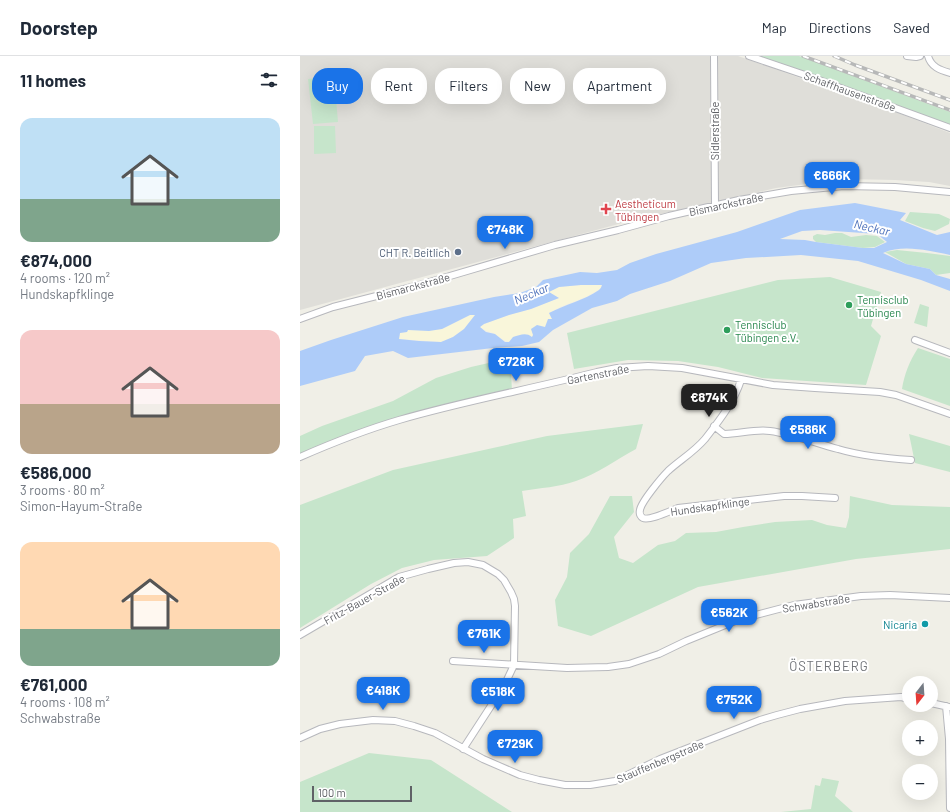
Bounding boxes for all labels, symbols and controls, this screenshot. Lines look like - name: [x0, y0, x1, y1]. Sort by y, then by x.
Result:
- text: Doorstep: [20, 16, 98, 39]
- text: Map: [762, 19, 787, 36]
- text: Directions: [809, 19, 871, 36]
- text: Saved: [893, 19, 930, 36]
- chip: Buy: [312, 68, 363, 104]
- chip: Rent: [371, 68, 427, 104]
- chip: Filters: [435, 68, 502, 104]
- chip: New: [510, 68, 565, 104]
- chip: Apartment: [573, 68, 666, 104]
- street label: Schaffhausenstraße: [802, 68, 898, 114]
- icon: filters: [258, 69, 280, 91]
- text: 11 homes: [20, 70, 86, 90]
- street label: Sidlerstraße: [708, 102, 721, 160]
- icon: home: [114, 144, 186, 216]
- pin: €666K: [804, 162, 860, 196]
- text: €666K: [813, 167, 851, 183]
- street label: Bismarckstraße: [688, 190, 765, 218]
- place label: Aestheticum Tübingen: [615, 197, 676, 223]
- marker: Aestheticum Tübingen: [600, 203, 612, 215]
- pin: €748K: [477, 216, 533, 250]
- water label: Neckar: [853, 216, 892, 238]
- text: €748K: [486, 221, 524, 237]
- place label: CHT R. Beitlich: [379, 246, 450, 259]
- marker: CHT R. Beitlich: [453, 247, 463, 257]
- text: €874,000: [20, 250, 92, 270]
- text: 4 rooms · 120 m²: [20, 270, 110, 286]
- street label: Bismarckstraße: [375, 270, 451, 302]
- water label: Neckar: [512, 279, 551, 307]
- text: Hundskapfklinge: [20, 286, 114, 302]
- place label: Tennisclub Tübingen: [857, 293, 908, 319]
- marker: Tennisclub Tübingen: [844, 300, 854, 310]
- place label: Tennisclub Tübingen e.V.: [735, 318, 799, 344]
- marker: Tennisclub Tübingen e.V.: [722, 325, 732, 335]
- pin: €728K: [488, 348, 544, 382]
- text: €728K: [497, 353, 535, 369]
- icon: home: [114, 356, 186, 428]
- street label: Gartenstraße: [566, 362, 630, 386]
- pin: €874K: [681, 384, 737, 418]
- text: €874K: [690, 389, 728, 405]
- pin: €586K: [780, 416, 836, 450]
- text: €586K: [789, 421, 827, 437]
- text: €586,000: [20, 462, 91, 482]
- text: 3 rooms · 80 m²: [20, 482, 105, 498]
- street label: Hundskapfklinge: [670, 494, 751, 518]
- text: Simon-Hayum-Straße: [20, 498, 142, 514]
- icon: home: [114, 568, 186, 640]
- street label: Fritz-Bauer-Straße: [321, 571, 407, 627]
- street label: Schwabstraße: [781, 591, 851, 615]
- pin: €562K: [701, 599, 757, 633]
- text: €562K: [710, 604, 748, 620]
- place label: Nicaria: [883, 618, 917, 631]
- marker: Nicaria: [920, 619, 930, 629]
- pin: €761K: [456, 620, 512, 654]
- text: €761K: [467, 625, 501, 641]
- district label: ÖSTERBERG: [789, 658, 869, 674]
- text: €761,000: [20, 674, 87, 694]
- north arrow: [902, 676, 938, 712]
- map controls: [902, 676, 938, 800]
- pin: €418K: [355, 677, 411, 711]
- pin: €518K: [470, 678, 526, 712]
- text: €418K: [366, 682, 400, 698]
- text: €518K: [481, 683, 515, 699]
- pin: €752K: [706, 686, 762, 720]
- text: €752K: [715, 691, 753, 707]
- text: 4 rooms · 108 m²: [20, 694, 110, 710]
- text: Schwabstraße: [20, 710, 101, 726]
- button: +: [902, 720, 938, 756]
- pin: €729K: [487, 730, 543, 764]
- text: €729K: [496, 735, 534, 751]
- street label: Stauffenbergstraße: [614, 737, 706, 785]
- button: −: [902, 764, 938, 800]
- scale bar: [312, 784, 412, 803]
- text: 100 m: [318, 786, 346, 799]

